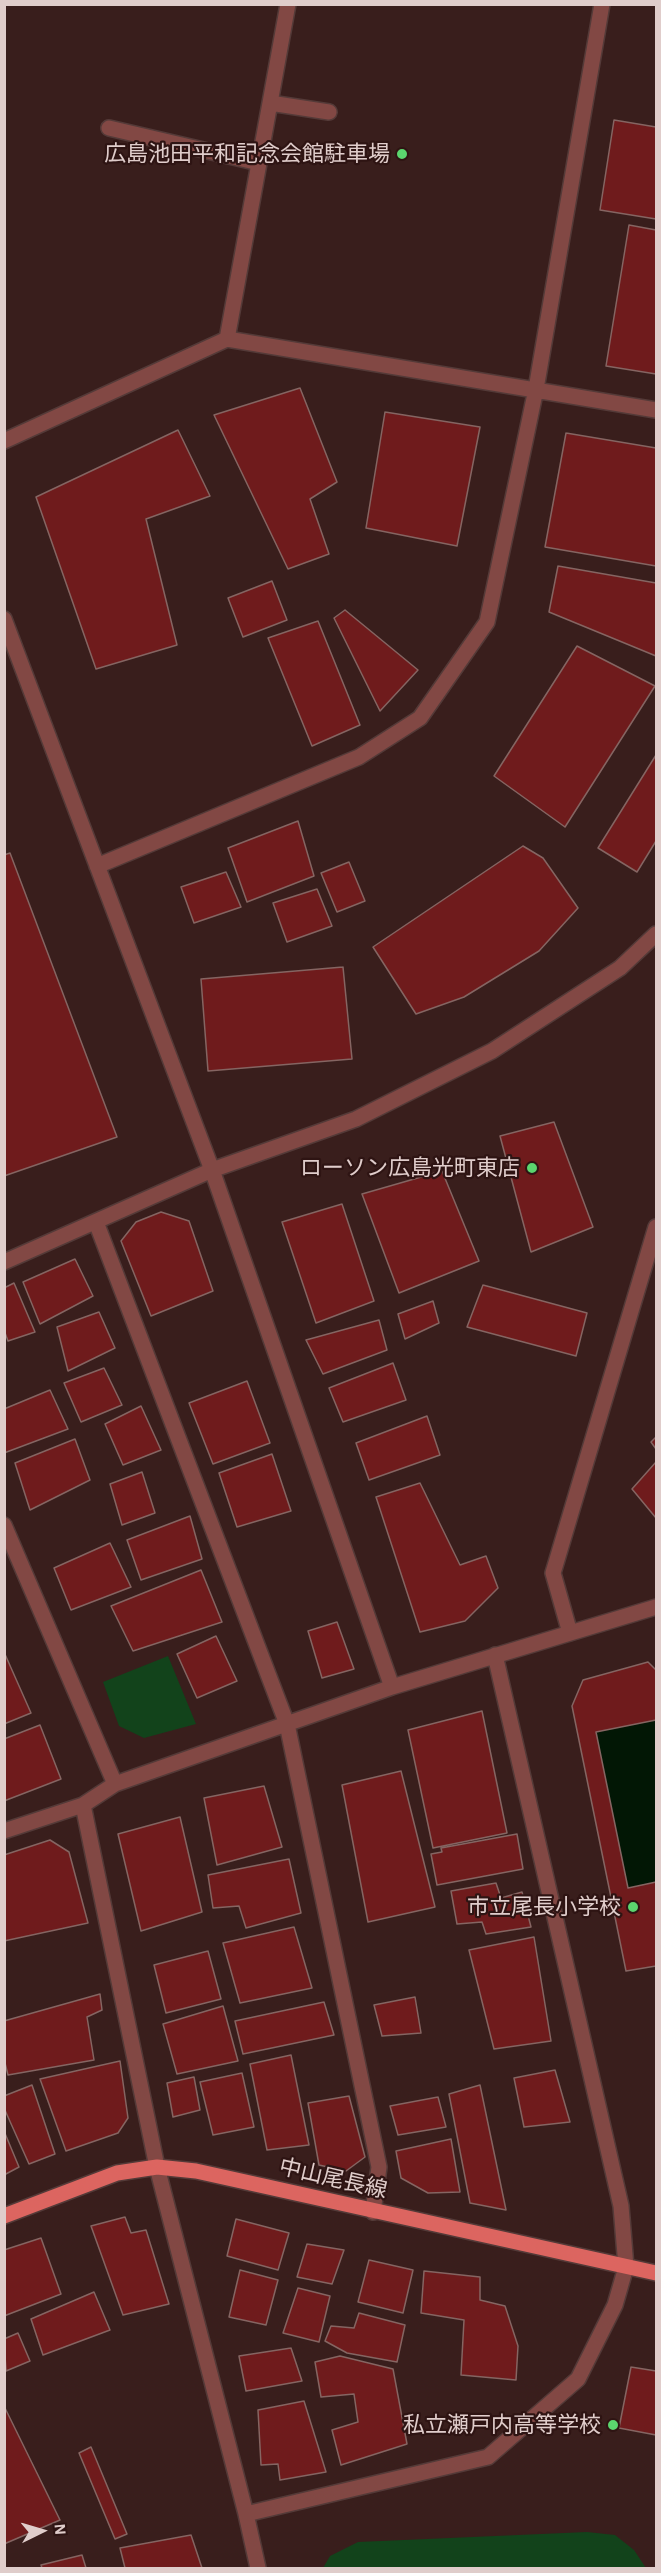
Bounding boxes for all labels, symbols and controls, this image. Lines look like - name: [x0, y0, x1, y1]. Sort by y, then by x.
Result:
- place label: 広島池田平和記念会館駐車場: [104, 141, 390, 167]
- marker: 広島池田平和記念会館駐車場: [395, 147, 409, 161]
- place label: ローソン広島光町東店: [300, 1155, 520, 1181]
- marker: ローソン広島光町東店: [525, 1161, 539, 1175]
- place label: 市立尾長小学校: [467, 1894, 621, 1920]
- marker: 市立尾長小学校: [626, 1900, 640, 1914]
- street label: 中山尾長線: [276, 2154, 390, 2204]
- place label: 私立瀬戸内高等学校: [403, 2412, 601, 2438]
- marker: 私立瀬戸内高等学校: [606, 2418, 620, 2432]
- north arrow: [12, 2501, 72, 2561]
- text: N: [51, 2523, 68, 2536]

